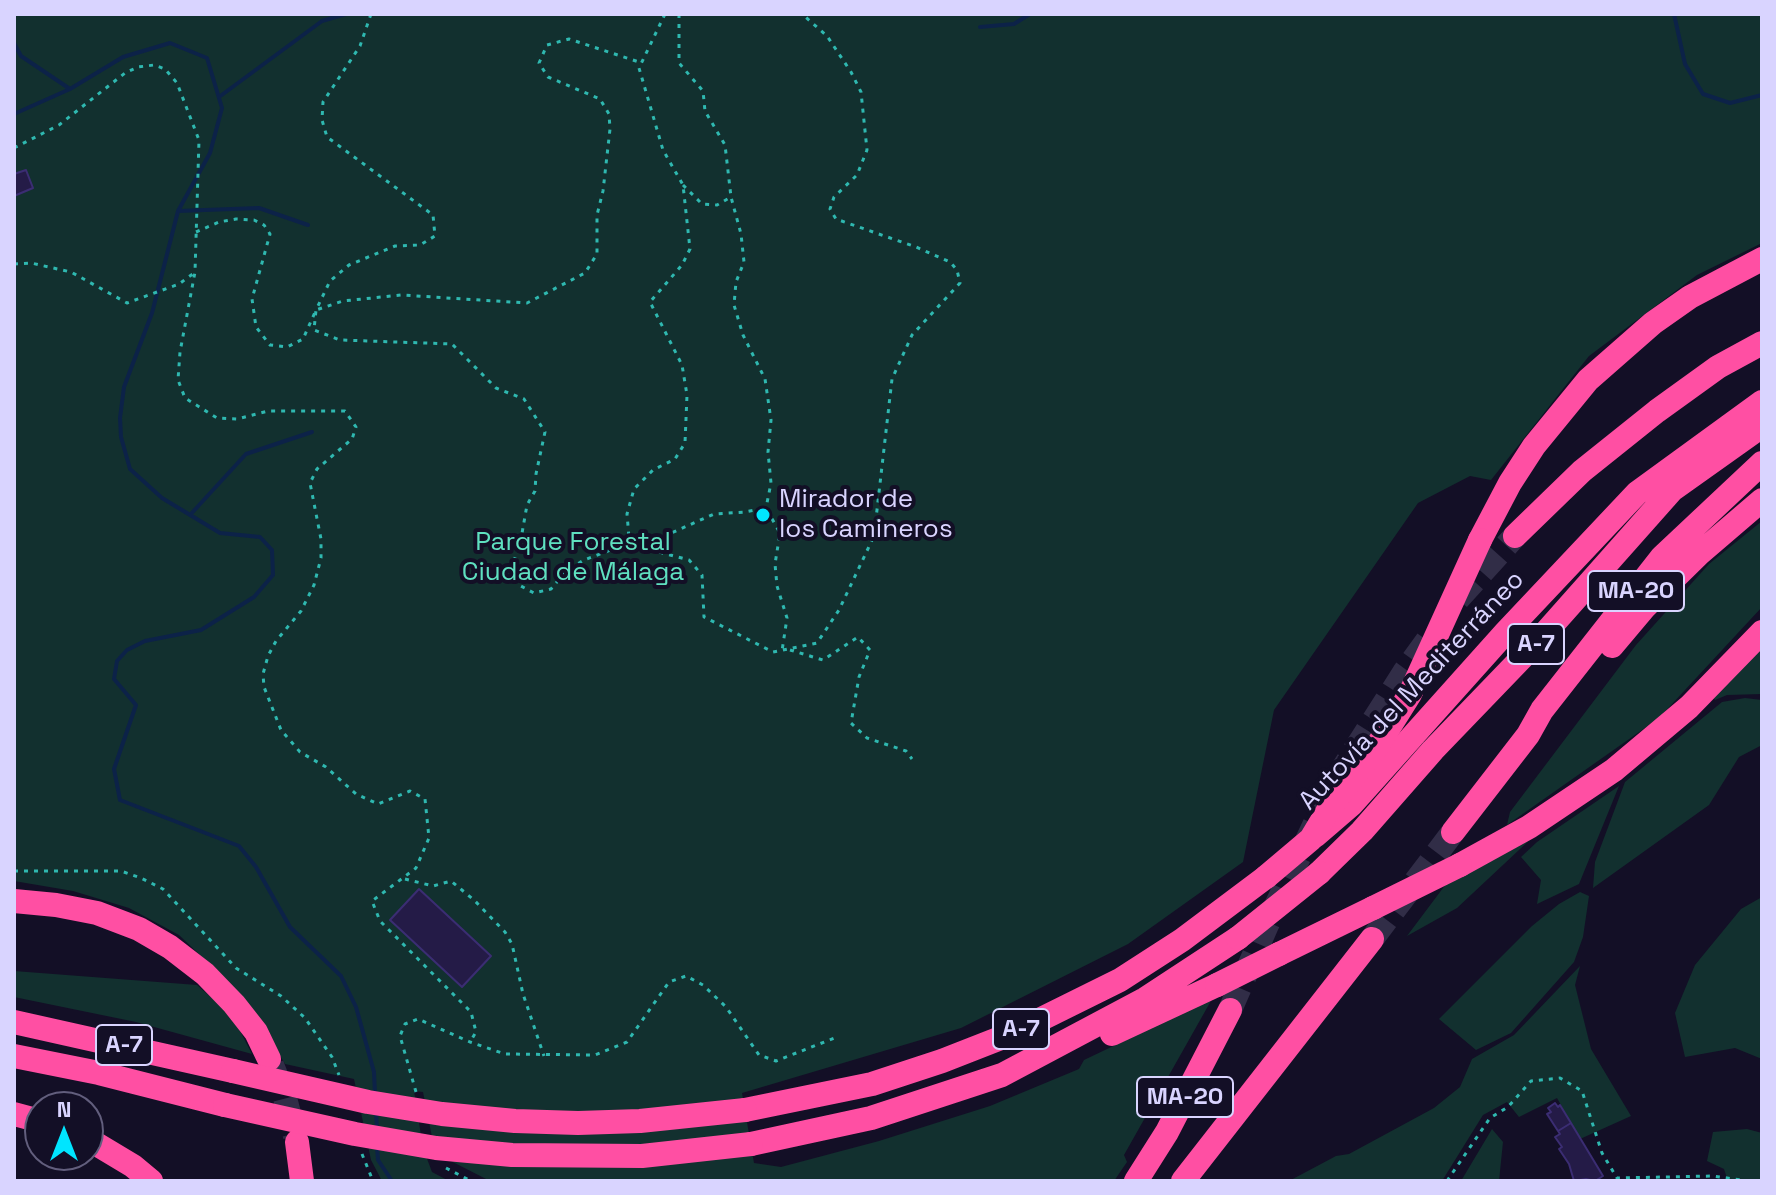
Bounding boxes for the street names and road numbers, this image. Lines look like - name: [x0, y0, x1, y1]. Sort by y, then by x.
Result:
- street label: Autovía del Mediterráneo: [1293, 565, 1531, 817]
- road number: MA-20: [1588, 571, 1684, 611]
- road number: A-7: [1508, 624, 1564, 664]
- road number: A-7: [993, 1009, 1049, 1049]
- road number: A-7: [96, 1025, 152, 1065]
- road number: MA-20: [1137, 1077, 1233, 1117]

